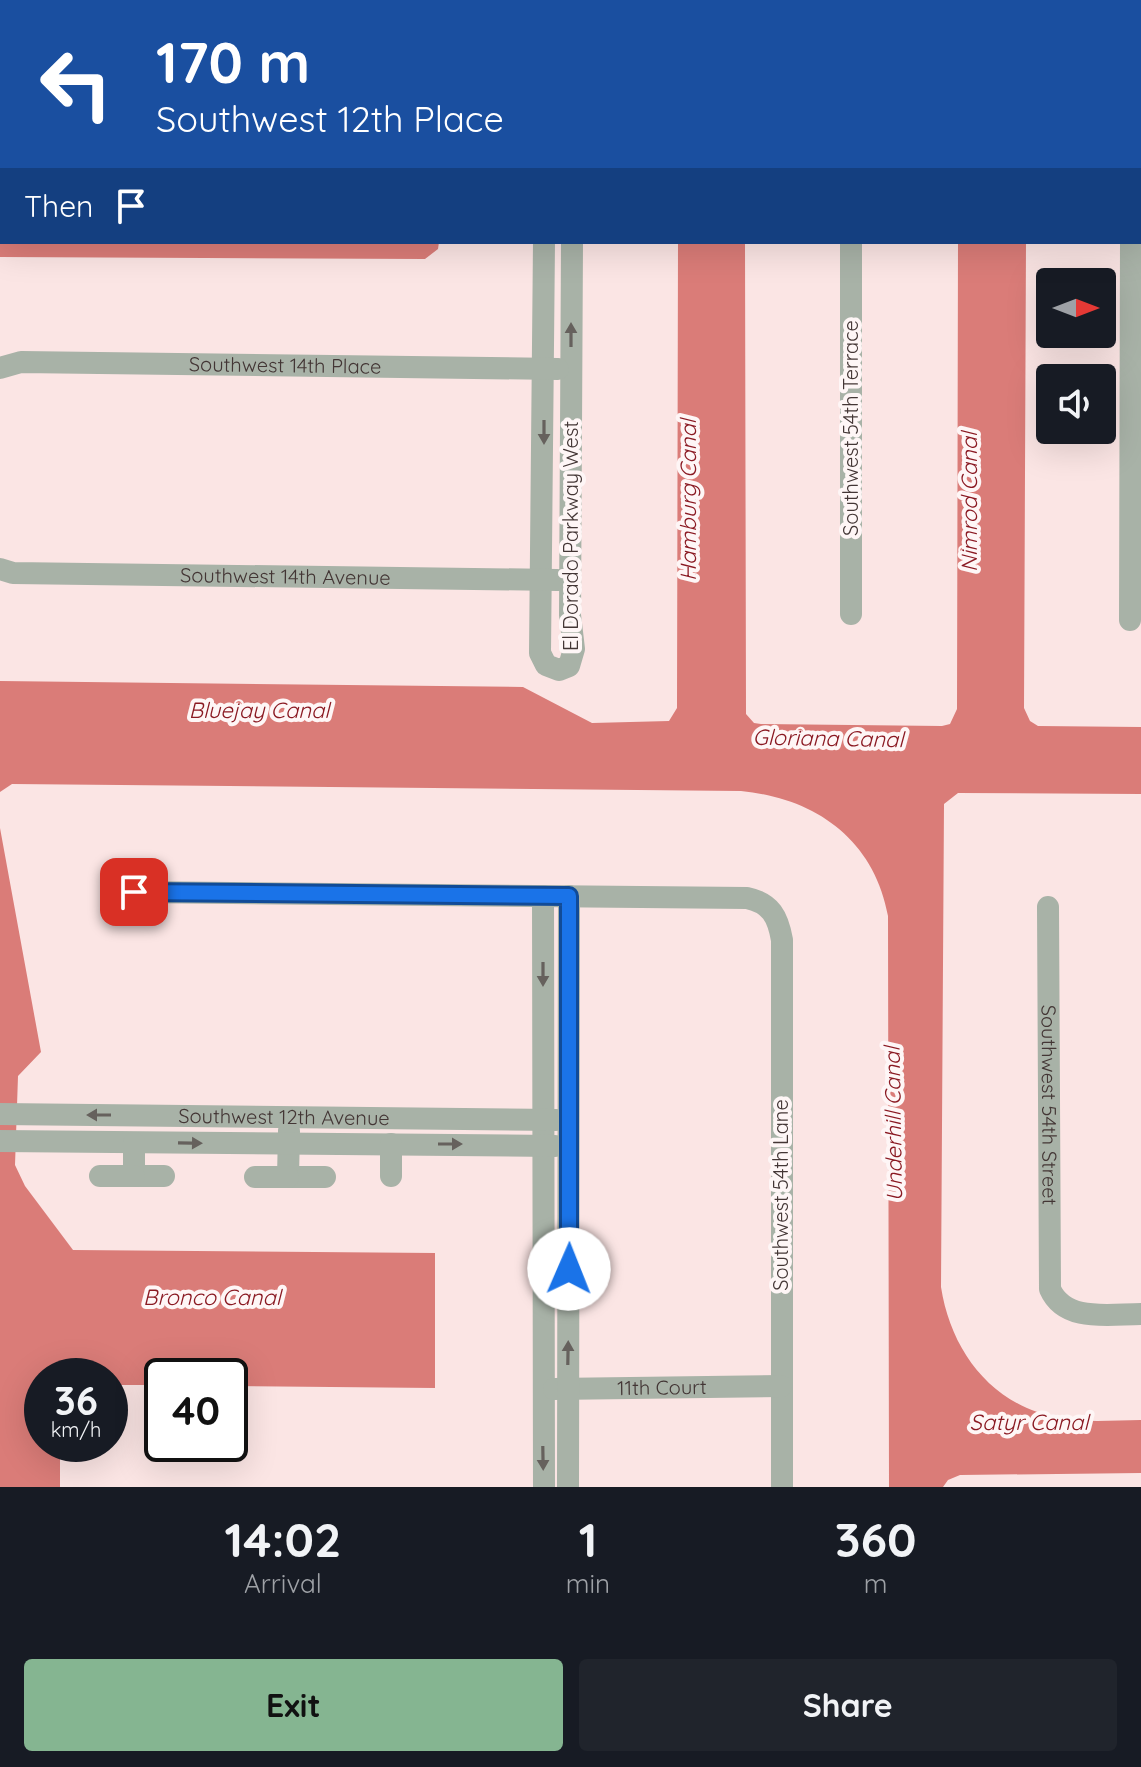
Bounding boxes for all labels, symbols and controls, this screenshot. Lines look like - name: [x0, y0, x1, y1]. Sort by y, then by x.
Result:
- text: 170 m: [156, 27, 310, 97]
- icon: left: [24, 32, 128, 136]
- text: Southwest 12th Place: [156, 96, 504, 141]
- icon: arrive: [109, 184, 153, 228]
- text: Then: [24, 187, 93, 225]
- north arrow: [1036, 268, 1116, 348]
- map controls: [1036, 268, 1116, 444]
- street label: Southwest 54th Terrace: [838, 320, 863, 536]
- one-way arrow: [565, 322, 577, 347]
- street label: Southwest 14th Place: [189, 351, 382, 379]
- button: sound: [1036, 364, 1116, 444]
- water label: Hamburg Canal: [674, 416, 702, 581]
- one-way arrow: [538, 420, 550, 445]
- street label: El Dorado Parkway West: [558, 421, 583, 651]
- water label: Nimrod Canal: [955, 429, 983, 572]
- street label: Southwest 14th Avenue: [180, 562, 391, 590]
- water label: Bluejay Canal: [189, 696, 332, 724]
- water label: Gloriana Canal: [752, 723, 907, 753]
- pin: [100, 858, 168, 926]
- icon: arrive: [112, 870, 156, 914]
- one-way arrow: [537, 962, 549, 987]
- street label: Southwest 54th Street: [1037, 1005, 1063, 1206]
- water label: Underhill Canal: [878, 1043, 908, 1202]
- street label: Southwest 54th Lane: [768, 1099, 793, 1291]
- street label: Southwest 12th Avenue: [178, 1103, 390, 1130]
- one-way arrow: [86, 1109, 111, 1121]
- one-way arrow: [178, 1137, 203, 1150]
- one-way arrow: [438, 1138, 463, 1150]
- position arrow: [527, 1227, 611, 1311]
- water label: Bronco Canal: [143, 1283, 284, 1311]
- one-way arrow: [562, 1340, 574, 1365]
- speed limit sign: 40: [144, 1358, 248, 1462]
- street label: 11th Court: [617, 1374, 707, 1400]
- text: 36: [54, 1375, 98, 1425]
- water label: Satyr Canal: [970, 1408, 1091, 1436]
- text: km/h: [51, 1417, 101, 1442]
- one-way arrow: [537, 1446, 550, 1471]
- text: 14:02: [225, 1509, 341, 1569]
- text: 1: [579, 1509, 597, 1569]
- text: 360: [835, 1509, 916, 1569]
- text: Arrival: [244, 1567, 322, 1600]
- text: min: [566, 1567, 610, 1600]
- text: m: [864, 1567, 887, 1600]
- button: Exit: [24, 1659, 563, 1751]
- button: Share: [579, 1659, 1117, 1751]

